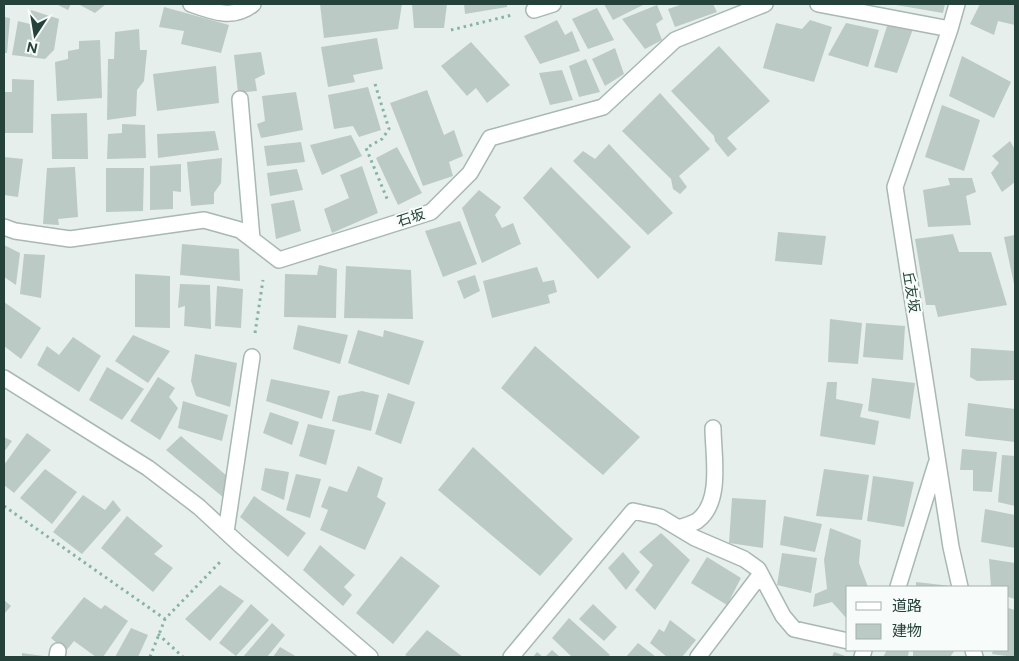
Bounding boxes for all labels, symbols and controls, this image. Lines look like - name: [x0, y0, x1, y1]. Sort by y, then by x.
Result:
- north arrow: [10, 10, 60, 60]
- text: N: [25, 38, 39, 57]
- street label: 石坂: [395, 206, 427, 230]
- street label: 丘友坂: [899, 270, 923, 314]
- legend: [846, 586, 1009, 651]
- text: 道路: [892, 597, 922, 615]
- text: 建物: [892, 622, 922, 640]

